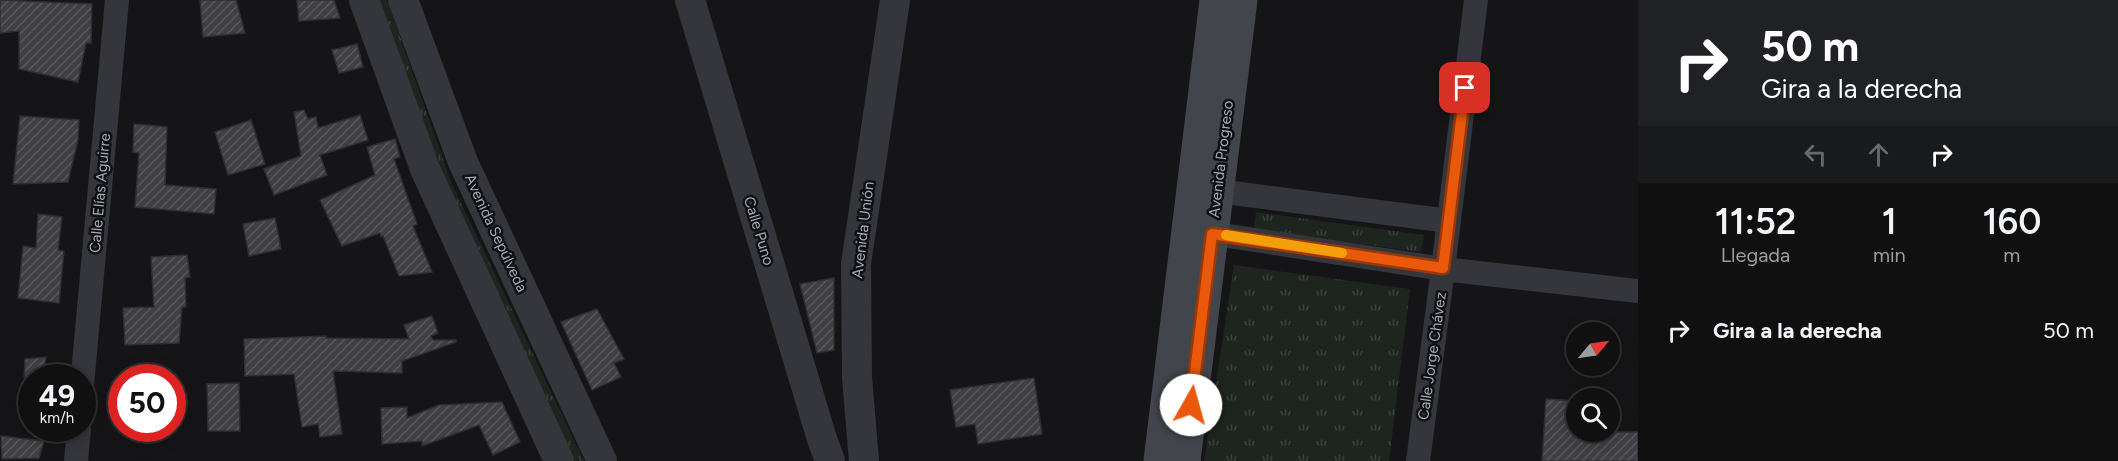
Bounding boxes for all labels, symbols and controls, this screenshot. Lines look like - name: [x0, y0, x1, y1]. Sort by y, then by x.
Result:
- text: 50 m: [1761, 21, 1859, 72]
- icon: right: [1662, 24, 1740, 102]
- pin: [1439, 62, 1490, 113]
- icon: arrive: [1448, 71, 1481, 104]
- text: Gira a la derecha: [1761, 72, 1962, 105]
- street label: Avenida Progreso: [1205, 99, 1237, 219]
- street label: Calle Elías Aguirre: [86, 132, 114, 254]
- icon: left: [1799, 138, 1832, 171]
- icon: ahead: [1862, 138, 1895, 171]
- icon: right: [1925, 138, 1958, 171]
- street label: Avenida Sepúlveda: [461, 171, 531, 295]
- street label: Avenida Unión: [848, 181, 878, 279]
- street label: Calle Puno: [740, 194, 778, 268]
- text: 11:52: [1715, 200, 1796, 243]
- text: 1: [1882, 200, 1897, 243]
- text: 160: [1982, 200, 2041, 243]
- text: Llegada: [1721, 243, 1790, 267]
- text: min: [1873, 243, 1906, 267]
- text: m: [2003, 243, 2020, 267]
- street label: Calle Jorge Chávez: [1414, 291, 1450, 421]
- icon: right: [1662, 314, 1695, 347]
- text: Gira a la derecha: [1713, 317, 1882, 344]
- text: 50 m: [2043, 317, 2094, 344]
- north arrow: [1566, 322, 1620, 376]
- map controls: [1566, 322, 1620, 442]
- speed limit sign: 50: [108, 364, 186, 442]
- position arrow: [1159, 373, 1223, 437]
- text: 49: [39, 377, 75, 414]
- button: search: [1566, 388, 1620, 442]
- text: km/h: [40, 409, 74, 427]

